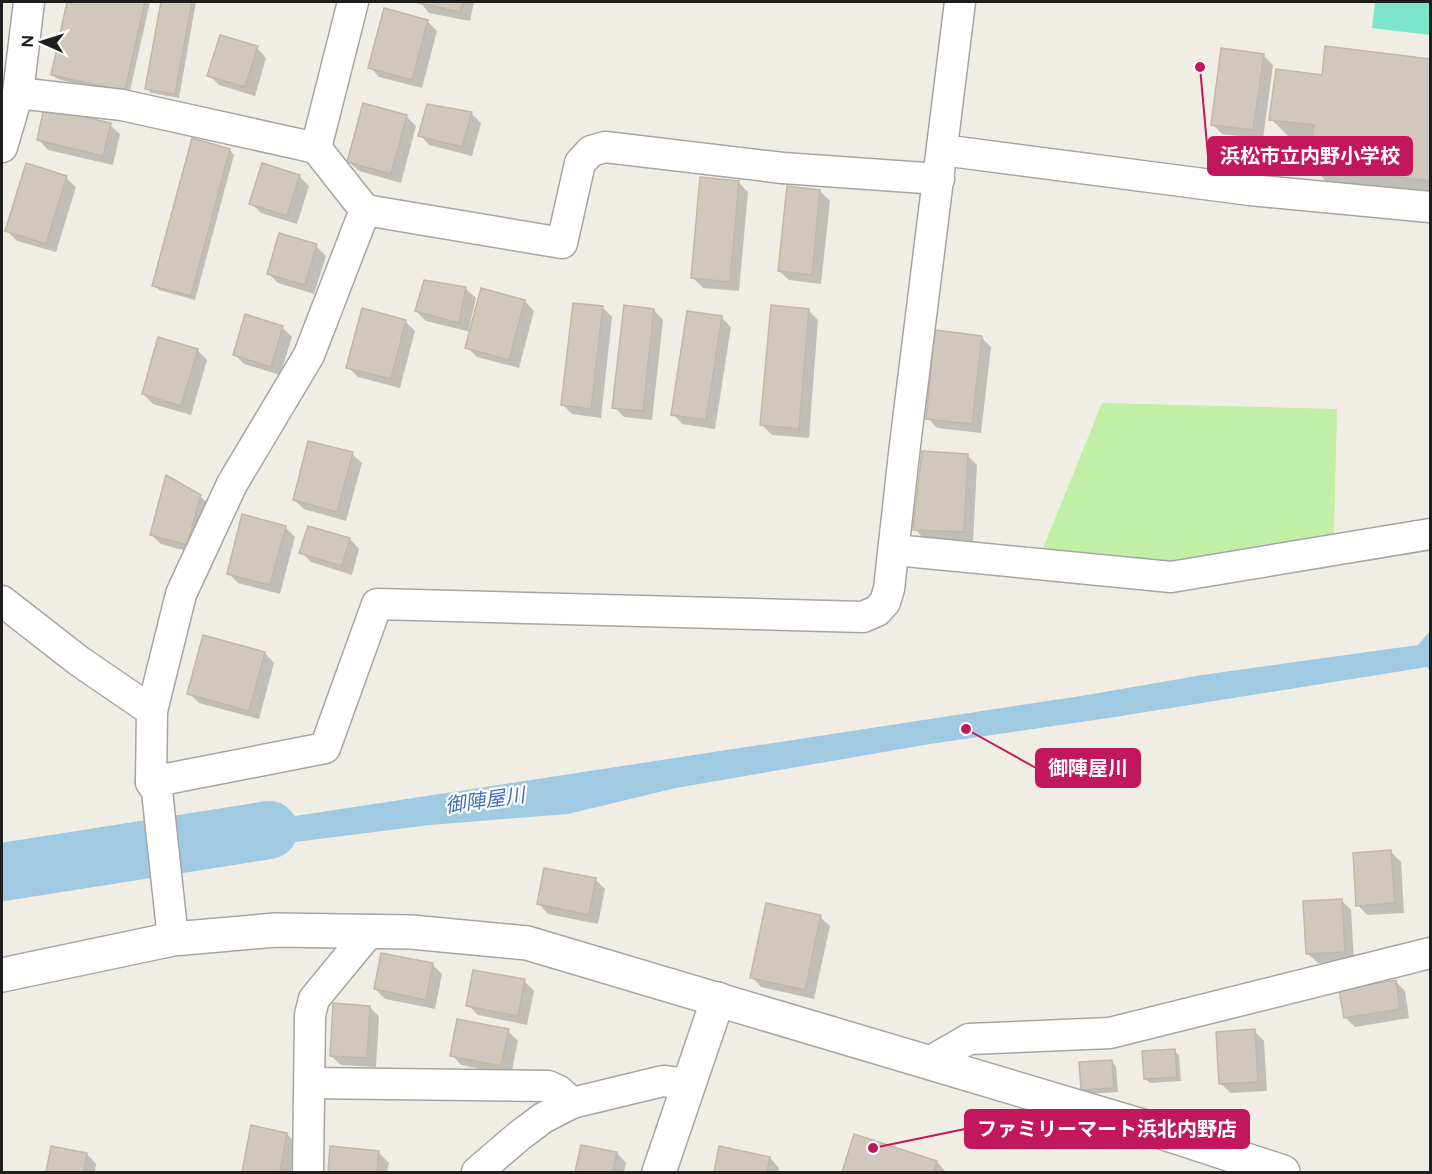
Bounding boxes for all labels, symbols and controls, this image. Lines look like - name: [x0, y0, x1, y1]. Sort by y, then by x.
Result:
- north arrow: [12, 12, 72, 72]
- text: N: [18, 35, 37, 48]
- callout: 浜松市立内野小学校: [1208, 137, 1412, 175]
- text: 浜松市立内野小学校: [1220, 144, 1400, 168]
- callout: 御陣屋川: [1036, 749, 1140, 787]
- text: 御陣屋川: [1048, 756, 1128, 780]
- water label: 御陣屋川: [444, 782, 528, 817]
- callout: ファミリーマート浜北内野店: [965, 1110, 1249, 1148]
- text: ファミリーマート浜北内野店: [977, 1117, 1237, 1141]

